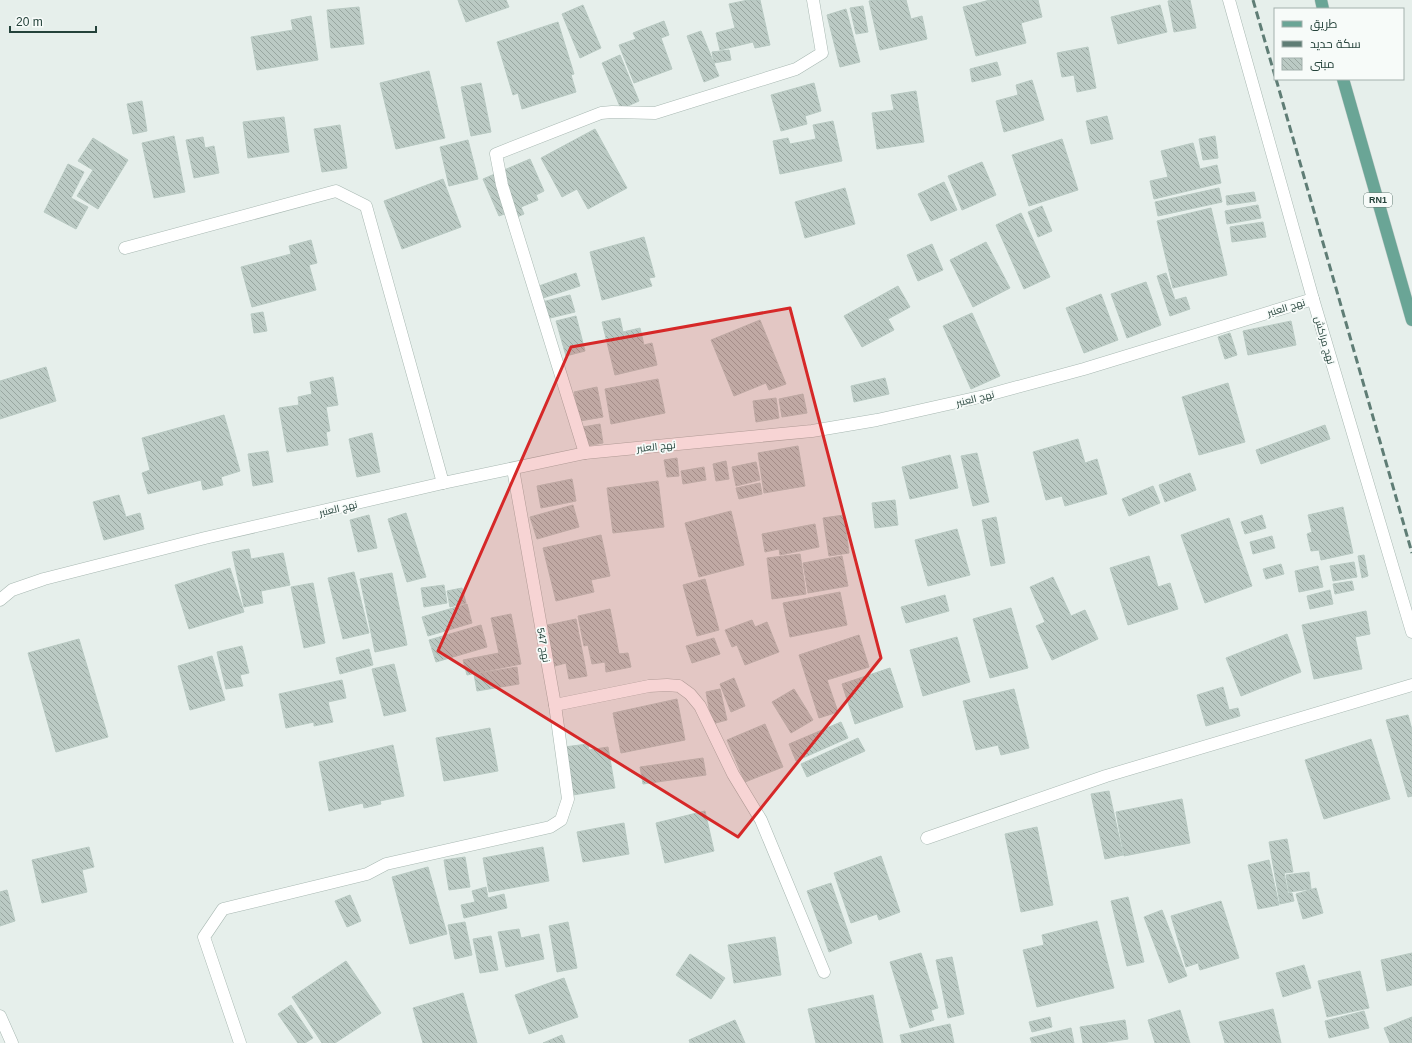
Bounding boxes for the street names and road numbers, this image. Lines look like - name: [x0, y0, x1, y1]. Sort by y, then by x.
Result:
- road number: RN1: [1364, 193, 1392, 207]
- street label: نهج العنبر: [1265, 297, 1307, 320]
- street label: نهج مراكش: [1311, 315, 1337, 366]
- street label: نهج العنبر: [954, 388, 996, 410]
- street label: نهج العنبر: [635, 439, 676, 455]
- street label: نهج العنبر: [317, 499, 359, 519]
- street label: نهج 547: [534, 627, 552, 663]

